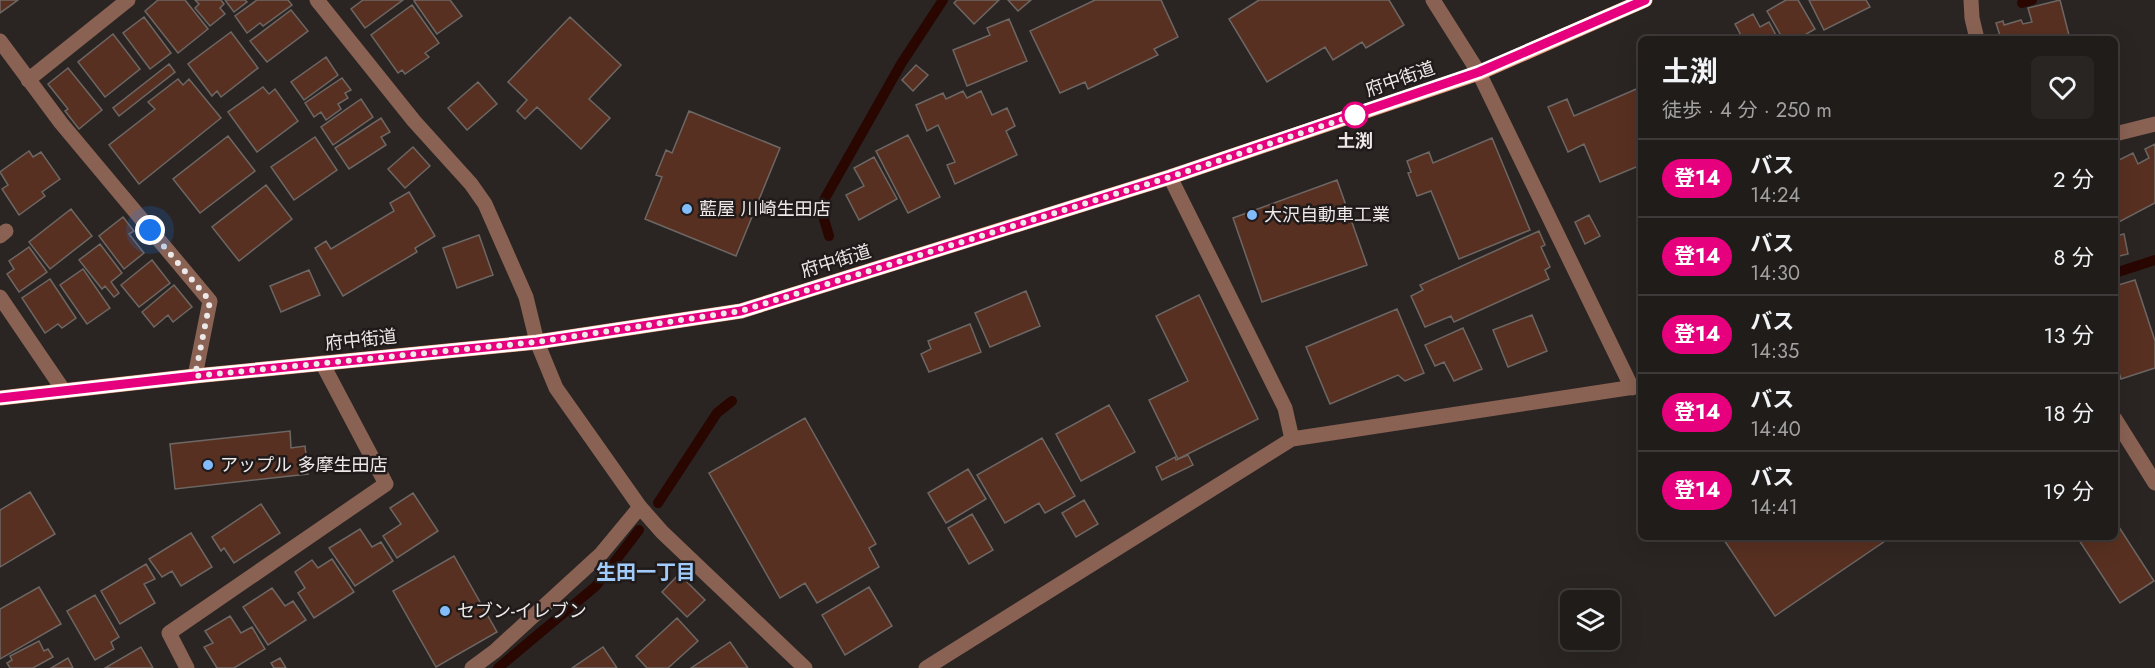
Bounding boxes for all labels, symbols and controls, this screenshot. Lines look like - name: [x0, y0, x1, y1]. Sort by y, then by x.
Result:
- text: 土渕: [1662, 51, 1718, 92]
- street label: 府中街道: [1362, 55, 1438, 103]
- button: heart: [2031, 56, 2094, 119]
- text: 徒歩 · 4 分 · 250 m: [1662, 96, 1832, 125]
- marker: 土渕: [1342, 102, 1368, 128]
- place label: 土渕: [1337, 128, 1373, 154]
- text: バス: [1750, 149, 1794, 181]
- text: 登14: [1674, 163, 1720, 193]
- text: 2 分: [2053, 163, 2094, 195]
- text: 14:24: [1750, 181, 1800, 210]
- place label: 藍屋 川崎生田店: [699, 196, 830, 222]
- marker: 藍屋 川崎生田店: [680, 202, 694, 216]
- place label: 大沢自動車工業: [1264, 202, 1390, 228]
- marker: 大沢自動車工業: [1245, 208, 1259, 222]
- your location: [135, 215, 165, 245]
- text: バス: [1750, 227, 1794, 259]
- street label: 府中街道: [798, 238, 874, 284]
- text: 登14: [1674, 241, 1720, 271]
- text: 8 分: [2053, 241, 2094, 273]
- text: 14:30: [1750, 259, 1800, 288]
- text: バス: [1750, 305, 1794, 337]
- text: 登14: [1674, 319, 1720, 349]
- text: 13 分: [2043, 319, 2094, 351]
- street label: 府中街道: [324, 323, 398, 357]
- text: 14:35: [1750, 337, 1799, 366]
- text: バス: [1750, 383, 1794, 415]
- text: 登14: [1674, 397, 1720, 427]
- text: 18 分: [2043, 397, 2094, 429]
- text: 14:40: [1750, 415, 1801, 444]
- place label: アップル 多摩生田店: [220, 452, 387, 478]
- marker: アップル 多摩生田店: [201, 458, 215, 472]
- text: バス: [1750, 461, 1794, 493]
- text: 登14: [1674, 475, 1720, 505]
- text: 19 分: [2043, 475, 2094, 507]
- text: 14:41: [1750, 493, 1798, 522]
- district label: 生田一丁目: [596, 558, 696, 587]
- map controls: [1560, 590, 1620, 650]
- button: layers: [1560, 590, 1620, 650]
- place label: セブン-イレブン: [457, 598, 587, 624]
- marker: セブン-イレブン: [438, 604, 452, 618]

